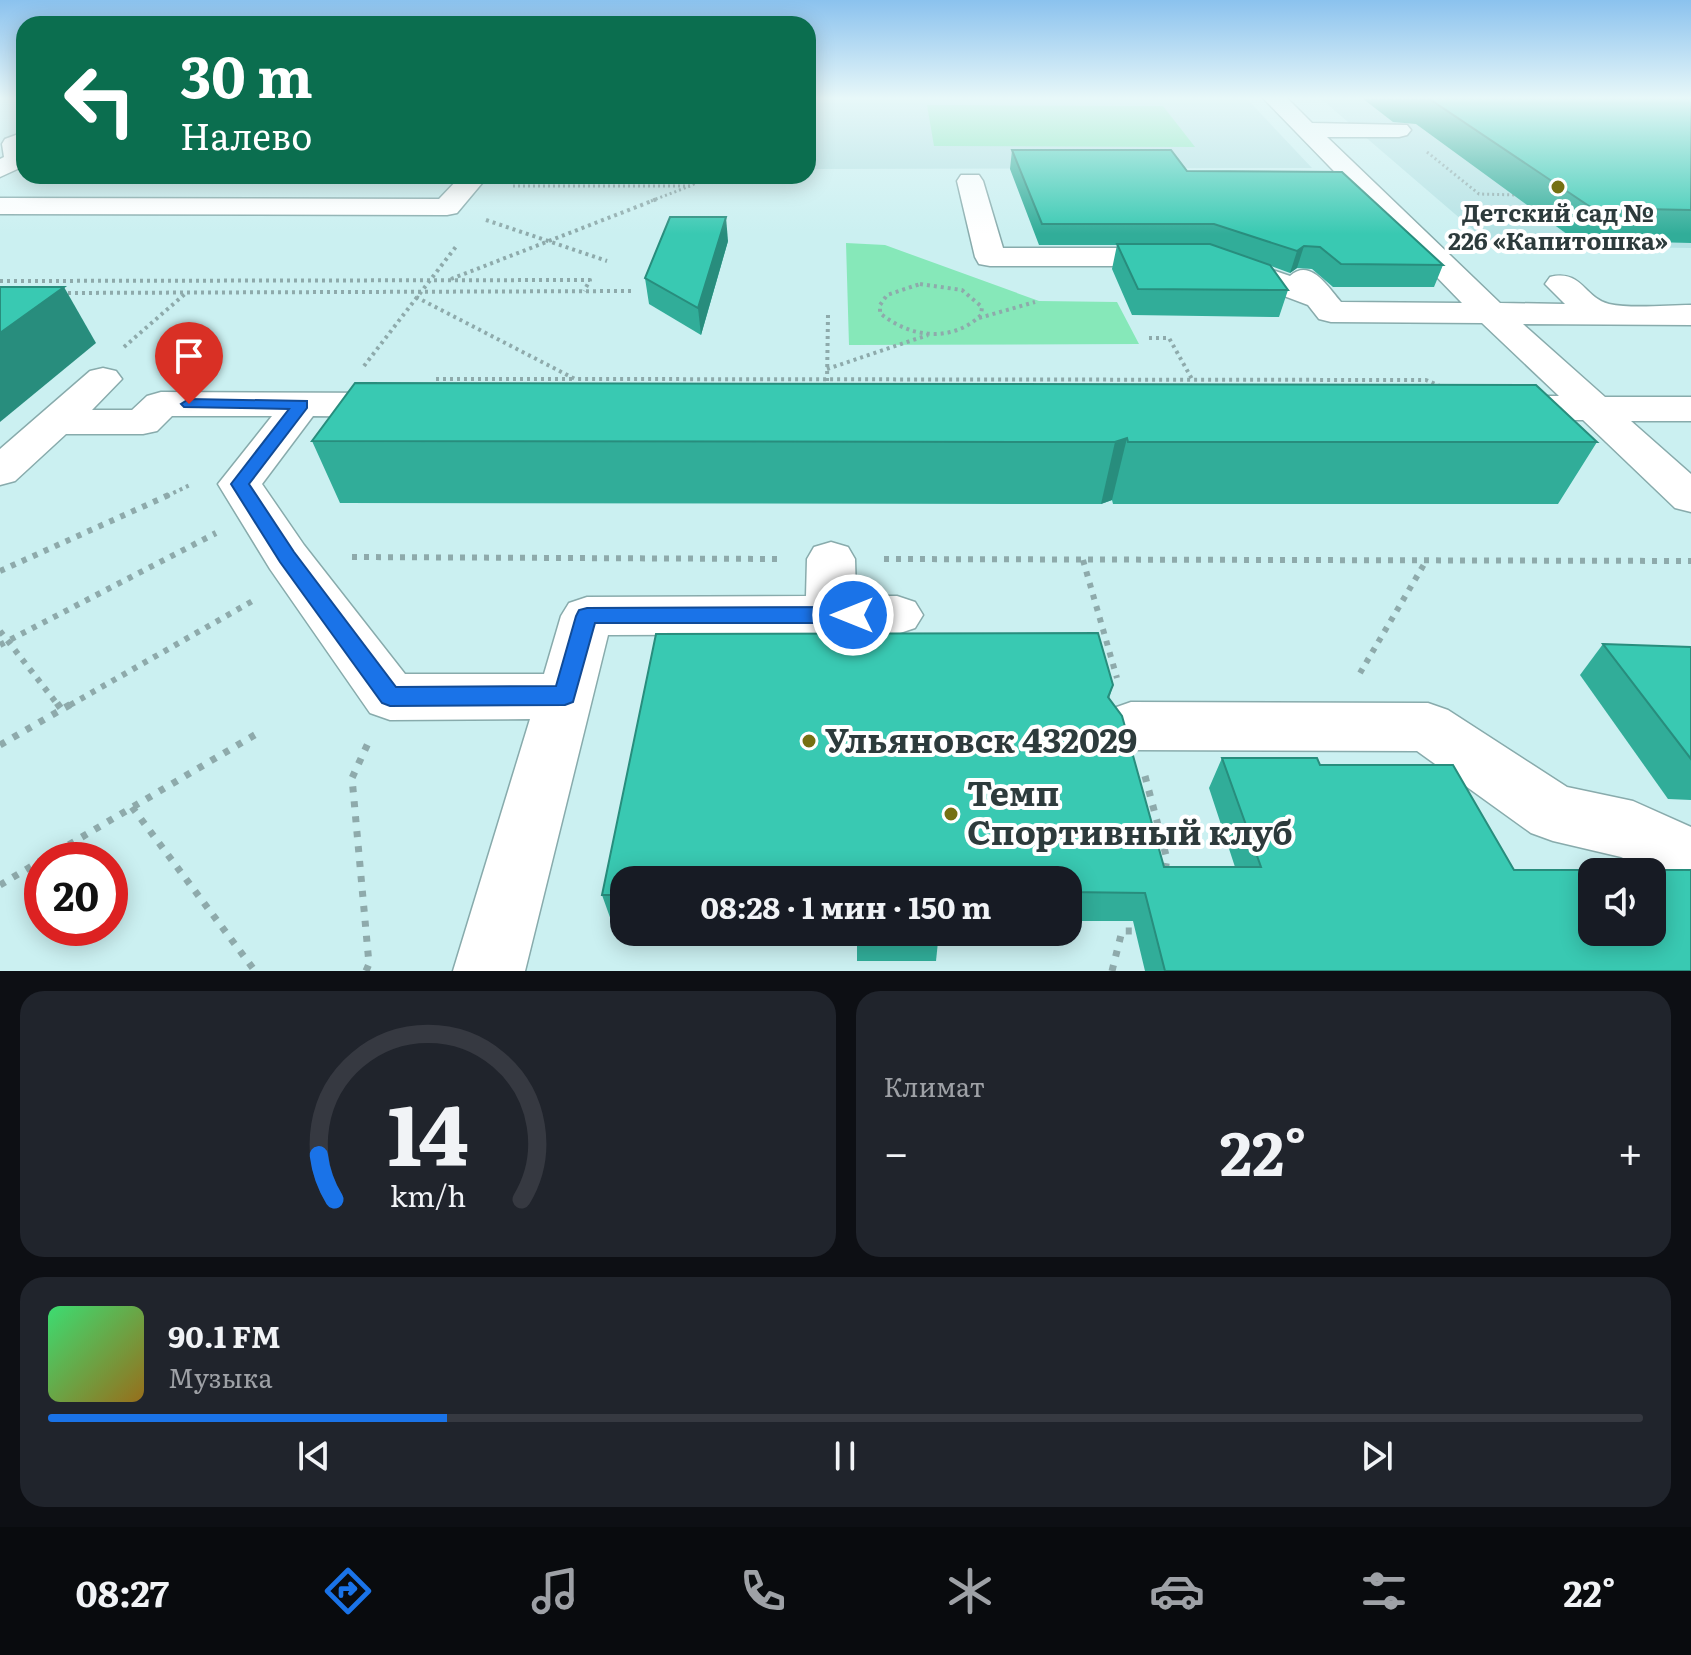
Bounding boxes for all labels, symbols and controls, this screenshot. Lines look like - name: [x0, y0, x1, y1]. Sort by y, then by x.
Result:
- text: 30 m: [180, 32, 313, 115]
- icon: left: [48, 48, 152, 152]
- text: Налево: [180, 108, 312, 161]
- marker: Детский сад № 226 «Капитошка»: [1549, 178, 1567, 196]
- place label: Детский сад № 226 «Капитошка»: [1448, 194, 1668, 257]
- pin: [155, 322, 223, 404]
- icon: arrive: [167, 334, 211, 378]
- position arrow: [811, 573, 895, 657]
- place label: Ульяновск 432029: [825, 713, 1137, 763]
- marker: Ульяновск 432029: [800, 732, 818, 750]
- place label: Темп Спортивный клуб: [967, 766, 1293, 855]
- marker: Темп Спортивный клуб: [942, 805, 960, 823]
- speed limit sign: 20: [24, 842, 128, 946]
- map controls: [1578, 858, 1666, 946]
- button: sound: [1578, 858, 1666, 946]
- text: 08:28 · 1 мин · 150 m: [701, 884, 991, 928]
- text: Климат: [884, 1066, 985, 1105]
- text: 14: [387, 1068, 468, 1192]
- text: 22°: [1220, 1105, 1307, 1194]
- text: −: [884, 1117, 909, 1183]
- text: +: [1617, 1117, 1643, 1183]
- text: km/h: [390, 1173, 466, 1216]
- text: 90.1 FM: [168, 1313, 281, 1357]
- text: Музыка: [168, 1357, 272, 1396]
- icon: previous: [292, 1434, 336, 1478]
- icon: pause: [823, 1434, 867, 1478]
- icon: next: [1355, 1434, 1399, 1478]
- icon: directions: [320, 1563, 376, 1619]
- icon: music: [527, 1563, 583, 1619]
- icon: phone: [735, 1563, 791, 1619]
- icon: climate: [942, 1563, 998, 1619]
- icon: car: [1149, 1563, 1205, 1619]
- icon: filters: [1356, 1563, 1412, 1619]
- text: 08:27: [76, 1565, 169, 1618]
- text: 22°: [1563, 1565, 1615, 1618]

